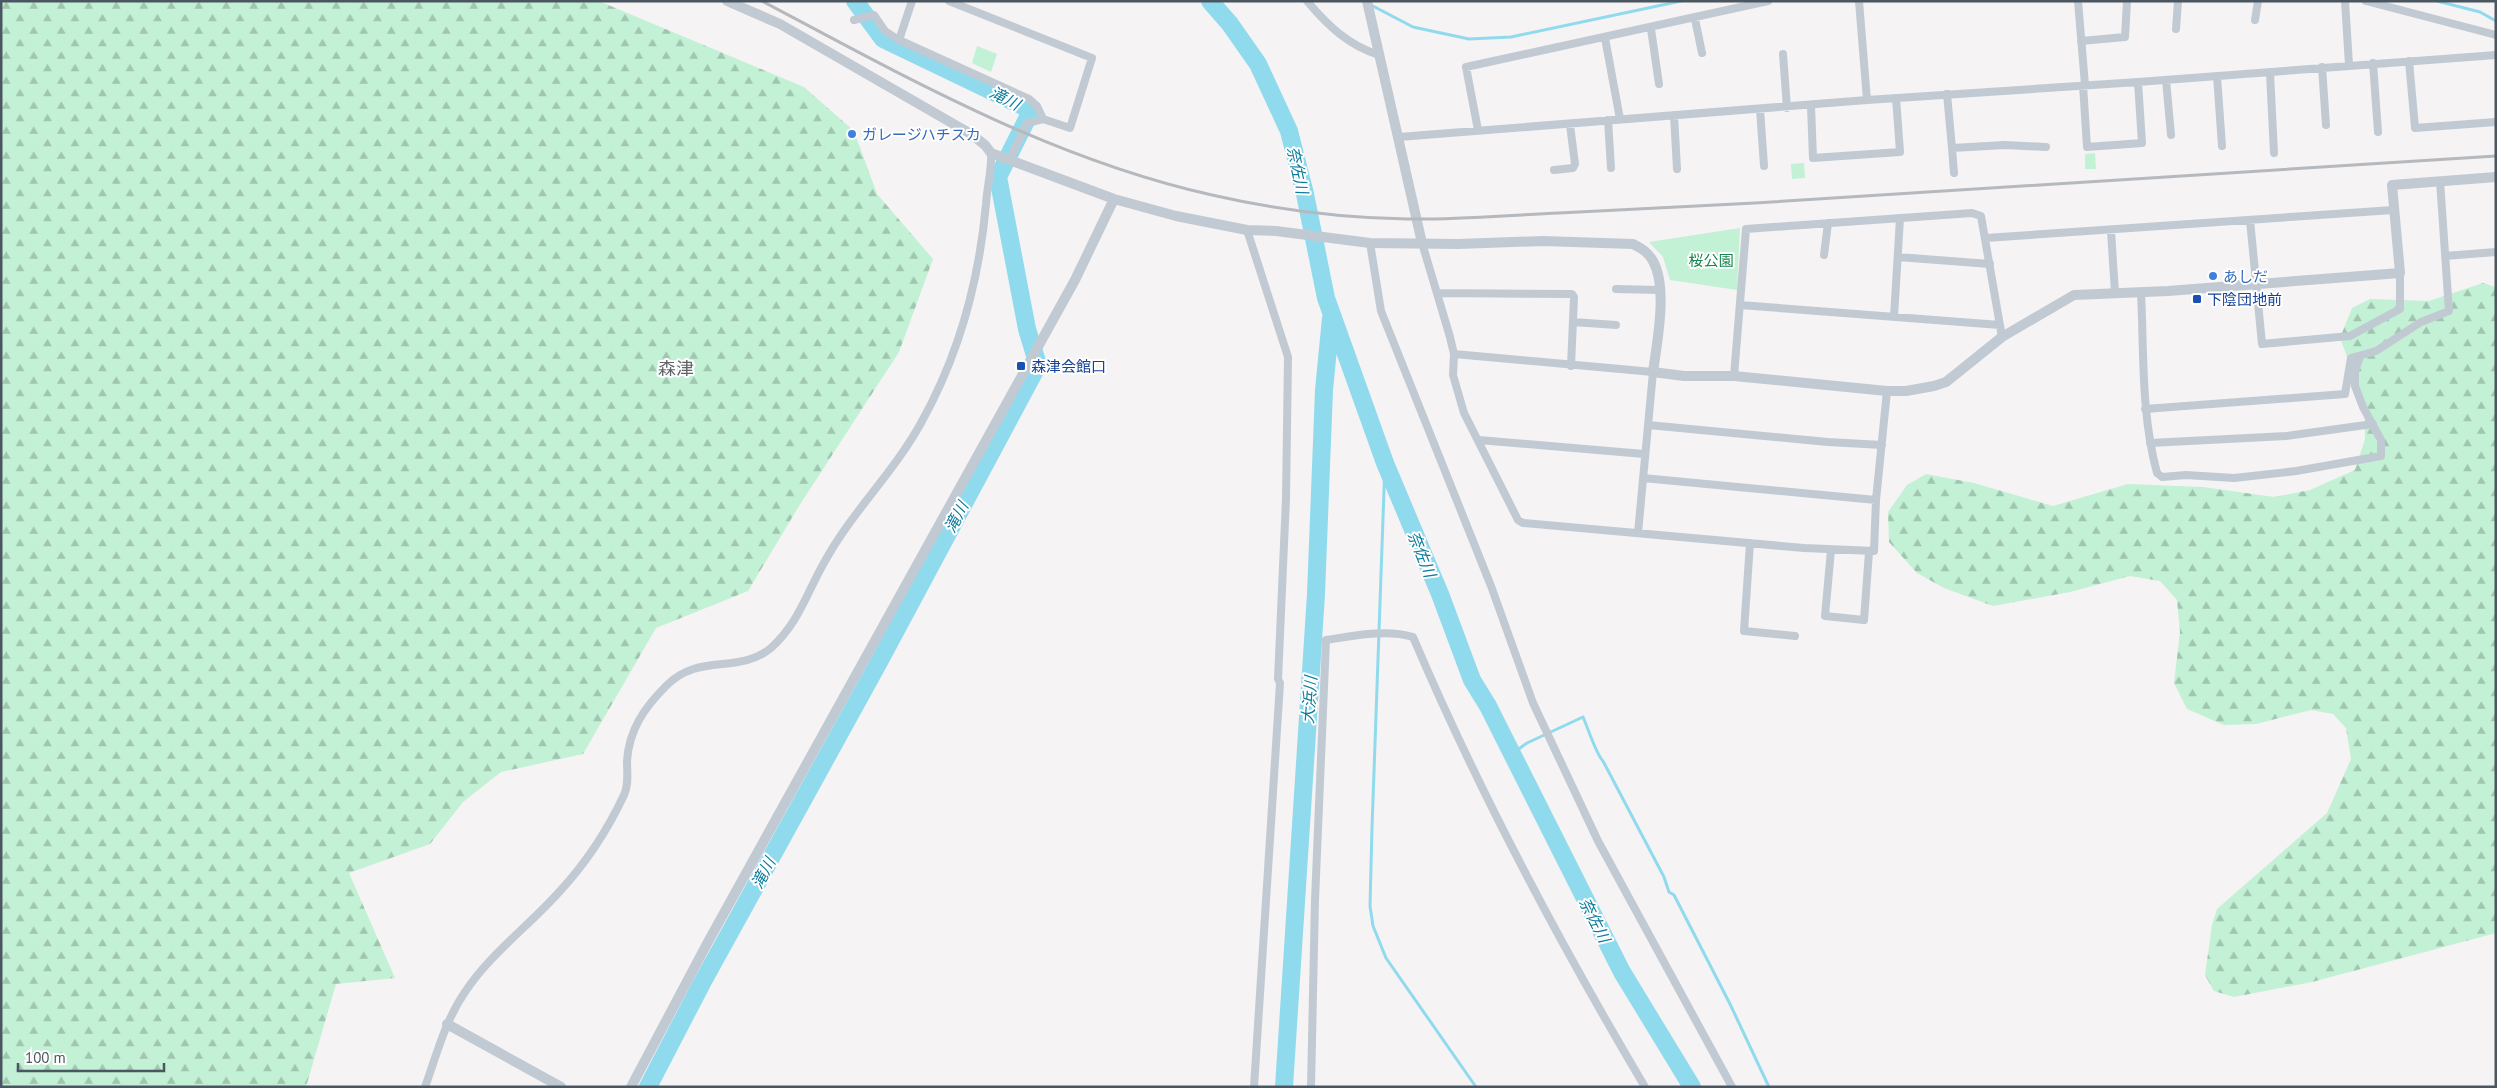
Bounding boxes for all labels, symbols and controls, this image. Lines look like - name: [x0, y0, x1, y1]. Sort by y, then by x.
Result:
- water label: 滝川: [986, 82, 1026, 115]
- place label: ガレージハチスカ: [862, 125, 981, 144]
- marker: ガレージハチスカ: [846, 128, 858, 140]
- water label: 奈佐川: [1283, 144, 1313, 198]
- park label: 桜公園: [1688, 251, 1734, 270]
- place label: あしだ: [2223, 267, 2268, 286]
- marker: あしだ: [2207, 270, 2219, 282]
- place label: 下陰団地前: [2207, 290, 2282, 309]
- marker: 下陰団地前: [2191, 293, 2203, 305]
- district label: 森津: [658, 357, 694, 380]
- place label: 森津会館口: [1031, 357, 1106, 376]
- marker: 森津会館口: [1015, 360, 1027, 372]
- water label: 滝川: [940, 496, 973, 536]
- water label: 奈佐川: [1404, 528, 1441, 582]
- water label: 大浜川: [1297, 673, 1321, 725]
- water label: 滝川: [747, 852, 780, 892]
- water label: 奈佐川: [1575, 894, 1616, 948]
- scale bar: [18, 1040, 164, 1072]
- text: 100 m: [25, 1048, 66, 1067]

